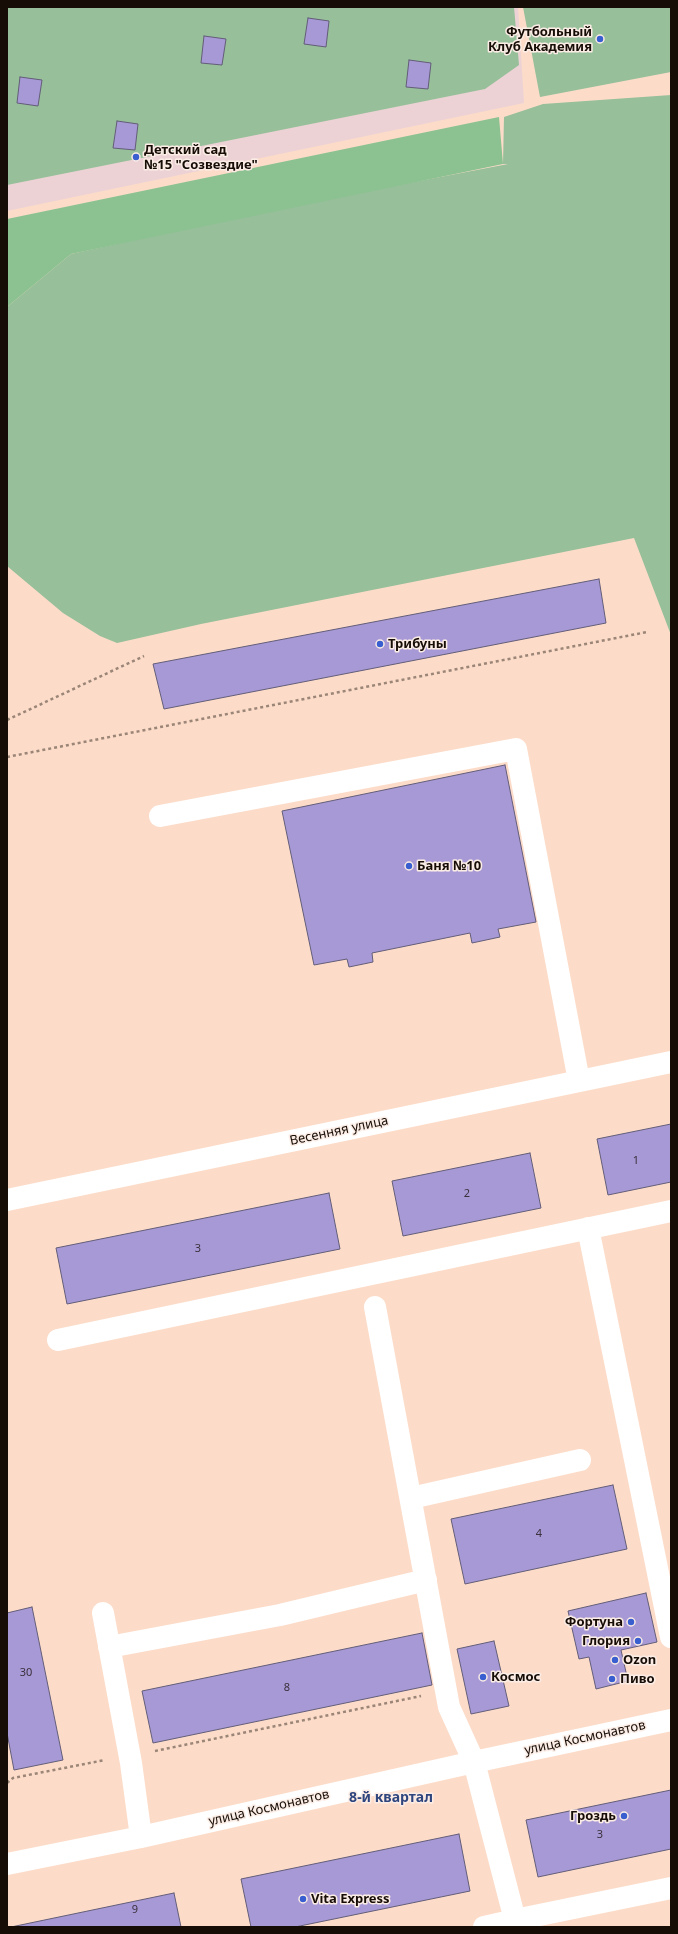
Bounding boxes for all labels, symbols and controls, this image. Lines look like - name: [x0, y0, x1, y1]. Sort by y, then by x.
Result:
- place label: Футбольный Клуб Академия: [488, 24, 592, 55]
- marker: Футбольный Клуб Академия: [595, 34, 605, 44]
- place label: Детский сад №15 "Созвездие": [144, 142, 258, 173]
- marker: Детский сад №15 "Созвездие": [131, 152, 141, 162]
- place label: Трибуны: [388, 636, 447, 652]
- marker: Трибуны: [375, 639, 385, 649]
- place label: Баня №10: [417, 858, 481, 874]
- marker: Баня №10: [404, 861, 414, 871]
- street label: Весенняя улица: [288, 1113, 390, 1149]
- house number: 1: [633, 1154, 639, 1168]
- house number: 2: [464, 1187, 470, 1201]
- house number: 3: [195, 1242, 201, 1256]
- house number: 4: [536, 1527, 542, 1541]
- place label: Фортуна: [565, 1614, 623, 1630]
- marker: Фортуна: [626, 1617, 636, 1627]
- place label: Глория: [582, 1633, 630, 1649]
- marker: Глория: [633, 1636, 643, 1646]
- place label: Ozon: [623, 1652, 656, 1668]
- marker: Ozon: [610, 1655, 620, 1665]
- house number: 30: [20, 1666, 32, 1680]
- place label: Космос: [491, 1669, 540, 1685]
- place label: Пиво: [620, 1671, 654, 1687]
- marker: Космос: [478, 1672, 488, 1682]
- marker: Пиво: [607, 1674, 617, 1684]
- house number: 8: [284, 1681, 290, 1695]
- street label: улица Космонавтов: [523, 1718, 647, 1758]
- street label: улица Космонавтов: [207, 1787, 331, 1829]
- district label: 8-й квартал: [349, 1790, 433, 1806]
- place label: Гроздь: [570, 1808, 616, 1824]
- marker: Гроздь: [619, 1811, 629, 1821]
- house number: 3: [597, 1828, 603, 1842]
- place label: Vita Express: [311, 1891, 390, 1907]
- marker: Vita Express: [298, 1894, 308, 1904]
- house number: 9: [132, 1903, 138, 1917]

